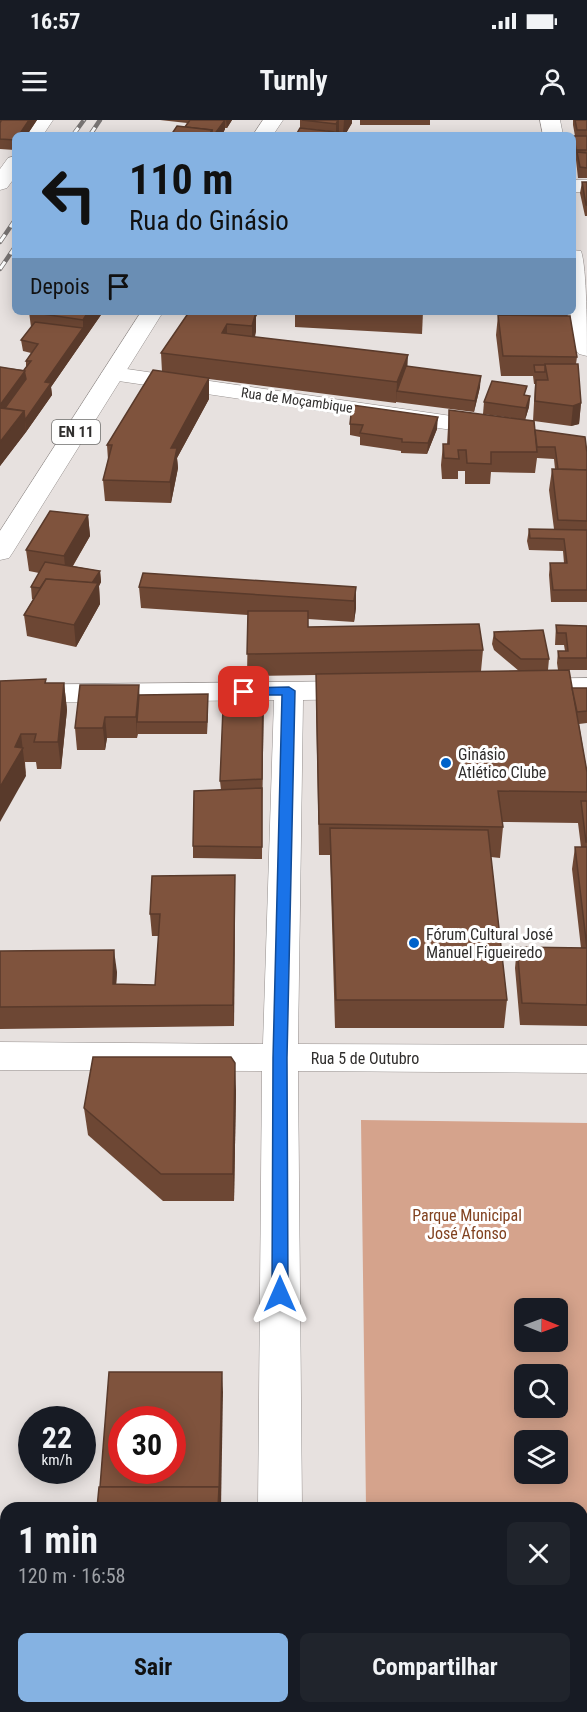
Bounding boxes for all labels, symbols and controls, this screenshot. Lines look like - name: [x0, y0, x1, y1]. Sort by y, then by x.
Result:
- text: 16:57: [30, 9, 81, 34]
- icon: menu: [18, 65, 51, 98]
- text: Turnly: [259, 65, 328, 97]
- icon: person: [536, 65, 569, 98]
- text: 110 m: [129, 155, 234, 204]
- icon: left: [30, 156, 108, 234]
- text: Rua do Ginásio: [129, 205, 289, 237]
- icon: arrive: [102, 270, 135, 303]
- text: Depois: [30, 274, 90, 299]
- street label: Rua de Moçambique: [240, 384, 354, 416]
- road number: EN 11: [52, 420, 100, 444]
- pin: [218, 666, 269, 717]
- icon: arrive: [227, 675, 260, 708]
- place label: Ginásio Atlético Clube: [458, 745, 546, 782]
- marker: Ginásio Atlético Clube: [439, 756, 453, 770]
- place label: Fórum Cultural José Manuel Figueiredo: [426, 925, 553, 962]
- marker: Fórum Cultural José Manuel Figueiredo: [407, 936, 421, 950]
- street label: Rua 5 de Outubro: [311, 1049, 419, 1068]
- park label: Parque Municipal José Afonso: [412, 1206, 522, 1243]
- position arrow: [248, 1262, 312, 1326]
- north arrow: [514, 1298, 568, 1352]
- map controls: [514, 1298, 568, 1484]
- button: search: [514, 1364, 568, 1418]
- speed limit sign: 30: [108, 1406, 186, 1484]
- text: 22: [42, 1420, 72, 1455]
- button: layers: [514, 1430, 568, 1484]
- text: km/h: [42, 1451, 72, 1469]
- text: 1 min: [18, 1520, 98, 1562]
- button: close: [507, 1522, 570, 1585]
- text: 120 m · 16:58: [18, 1564, 125, 1588]
- button: Sair: [18, 1633, 288, 1702]
- button: Compartilhar: [300, 1633, 570, 1702]

